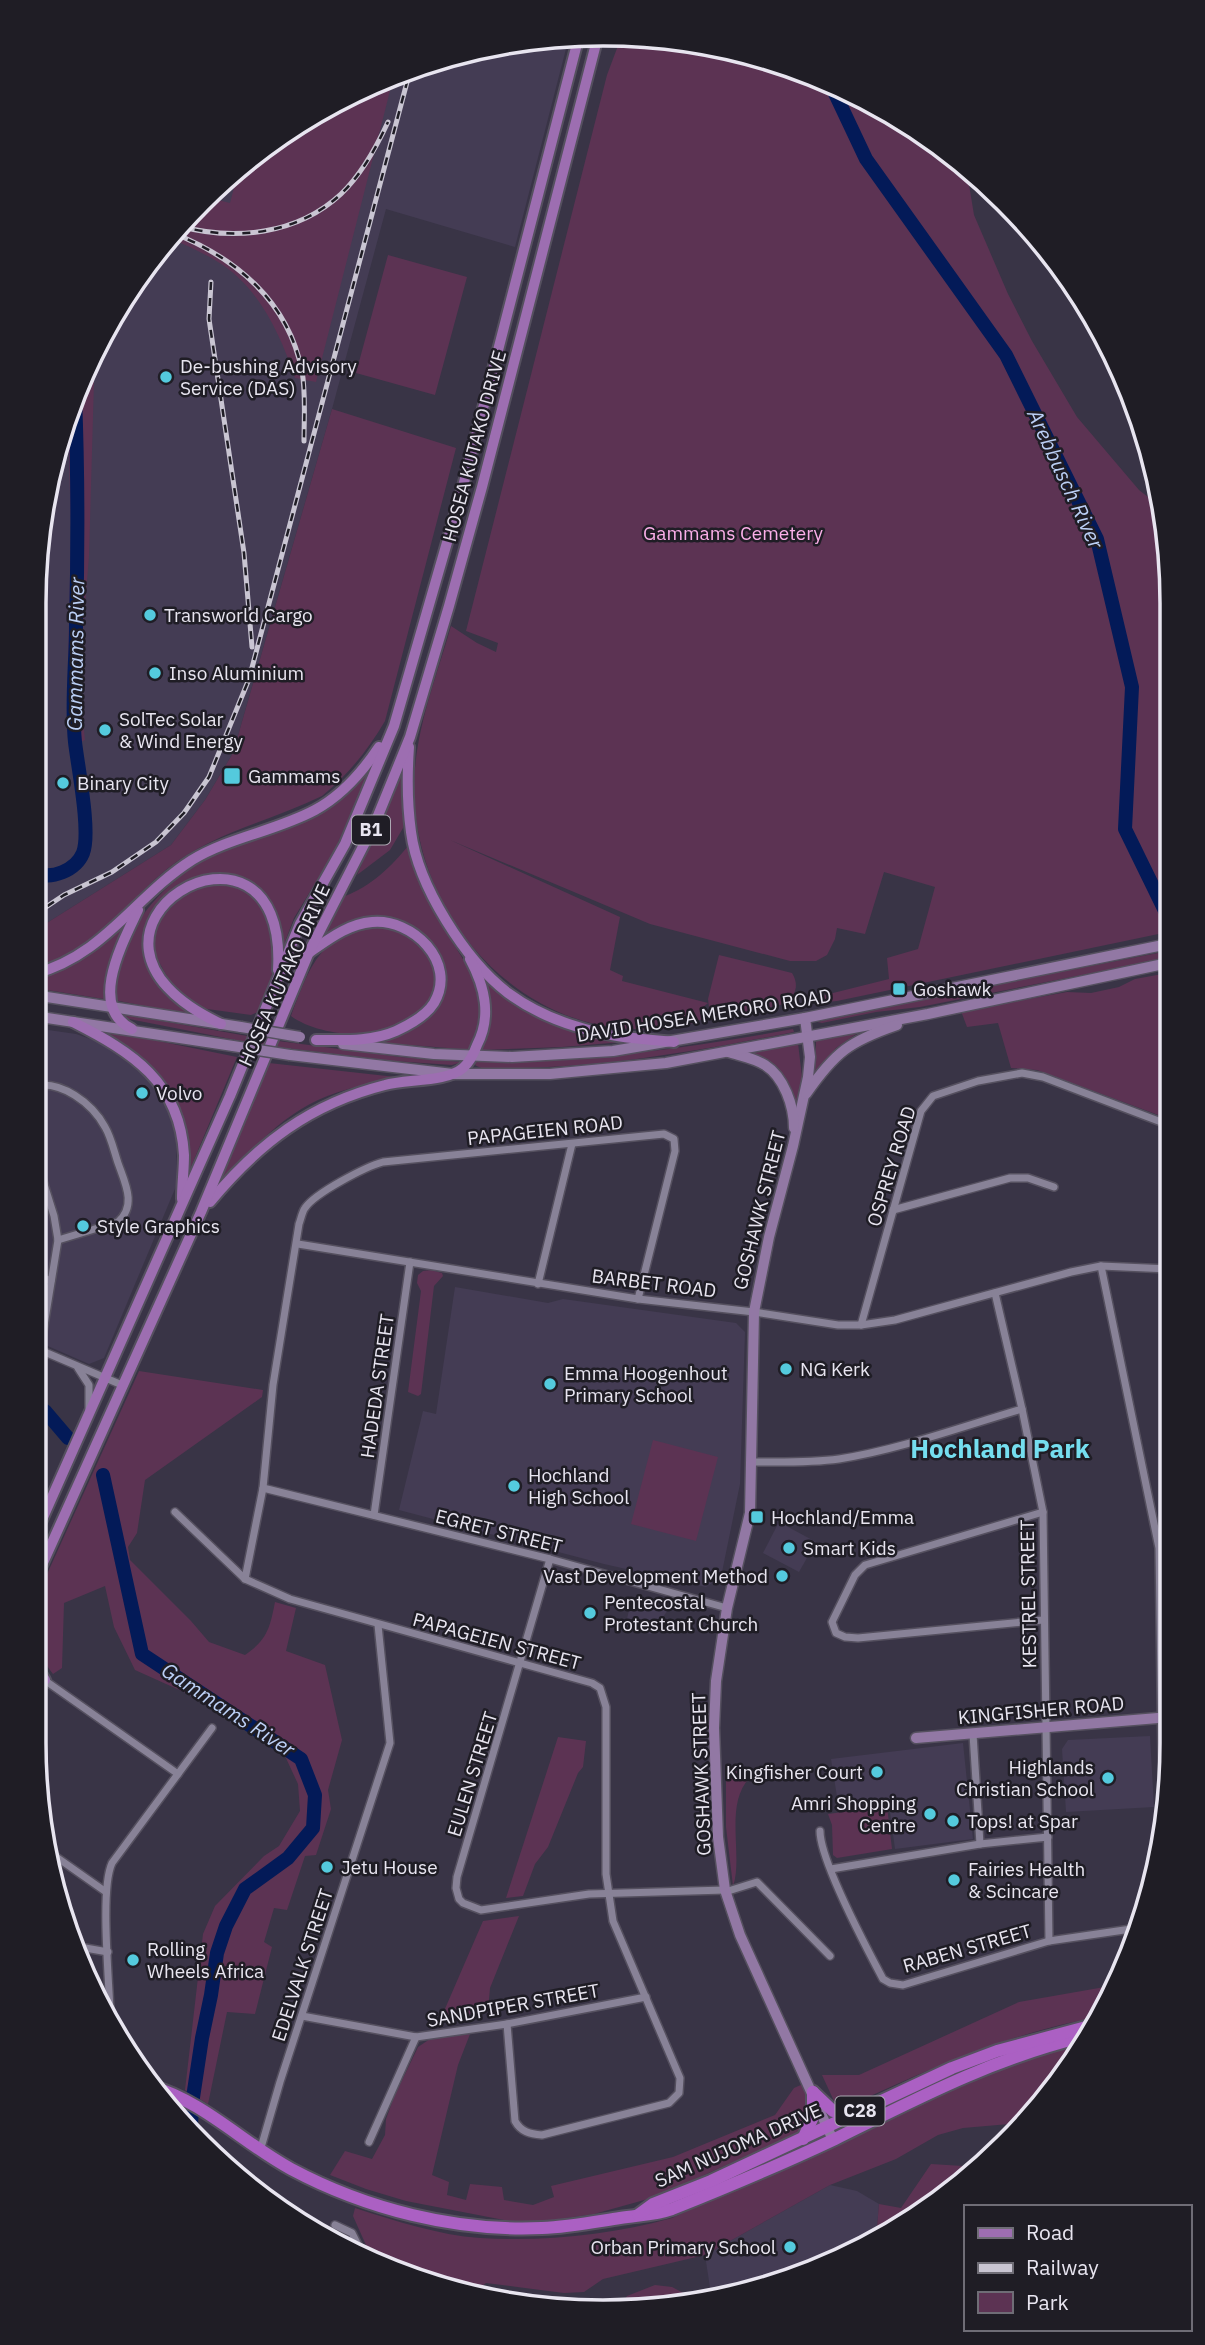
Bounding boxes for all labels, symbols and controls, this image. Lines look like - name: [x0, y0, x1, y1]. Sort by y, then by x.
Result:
- street label: HOSEA KUTAKO DRIVE: [437, 348, 511, 544]
- place label: De-bushing Advisory Service (DAS): [180, 354, 357, 400]
- marker: De-bushing Advisory Service (DAS): [158, 369, 174, 385]
- water label: Arebbusch River: [1021, 403, 1111, 554]
- park label: Gammams Cemetery: [643, 521, 823, 545]
- water label: Gammams River: [60, 576, 90, 731]
- place label: Transworld Cargo: [164, 603, 313, 627]
- marker: Transworld Cargo: [142, 607, 158, 623]
- place label: Inso Aluminium: [169, 661, 304, 685]
- marker: Inso Aluminium: [147, 665, 163, 681]
- place label: SolTec Solar & Wind Energy: [119, 707, 244, 753]
- marker: SolTec Solar & Wind Energy: [97, 722, 113, 738]
- place label: Gammams: [248, 764, 341, 788]
- marker: Gammams: [222, 766, 242, 786]
- place label: Binary City: [77, 771, 169, 795]
- marker: Binary City: [55, 775, 71, 791]
- road number: B1: [352, 816, 390, 844]
- street label: HOSEA KUTAKO DRIVE: [233, 880, 335, 1070]
- place label: Goshawk: [913, 977, 992, 1001]
- marker: Goshawk: [891, 981, 907, 997]
- street label: DAVID HOSEA MERORO ROAD: [575, 983, 833, 1047]
- place label: Volvo: [156, 1081, 202, 1105]
- marker: Volvo: [134, 1085, 150, 1101]
- street label: OSPREY ROAD: [861, 1103, 921, 1229]
- street label: PAPAGEIEN ROAD: [466, 1110, 624, 1150]
- street label: GOSHAWK STREET: [728, 1128, 790, 1292]
- place label: Style Graphics: [97, 1214, 220, 1238]
- marker: Style Graphics: [75, 1218, 91, 1234]
- street label: BARBET ROAD: [590, 1263, 718, 1303]
- street label: HADEDA STREET: [355, 1312, 399, 1460]
- place label: NG Kerk: [800, 1357, 870, 1381]
- place label: Emma Hoogenhout Primary School: [564, 1361, 728, 1407]
- marker: NG Kerk: [778, 1361, 794, 1377]
- marker: Emma Hoogenhout Primary School: [542, 1376, 558, 1392]
- district label: Hochland Park: [910, 1431, 1090, 1465]
- place label: Hochland High School: [528, 1463, 629, 1509]
- marker: Hochland High School: [506, 1478, 522, 1494]
- street label: EGRET STREET: [433, 1504, 565, 1558]
- place label: Hochland/Emma: [771, 1505, 914, 1529]
- marker: Hochland/Emma: [749, 1509, 765, 1525]
- street label: KESTREL STREET: [1015, 1519, 1041, 1669]
- place label: Smart Kids: [803, 1536, 896, 1560]
- marker: Smart Kids: [781, 1540, 797, 1556]
- place label: Vast Development Method: [543, 1564, 768, 1588]
- marker: Vast Development Method: [774, 1568, 790, 1584]
- place label: Pentecostal Protestant Church: [604, 1590, 758, 1636]
- marker: Pentecostal Protestant Church: [582, 1605, 598, 1621]
- street label: PAPAGEIEN STREET: [410, 1607, 584, 1675]
- water label: Gammams River: [156, 1656, 302, 1763]
- street label: KINGFISHER ROAD: [957, 1691, 1125, 1729]
- street label: GOSHAWK STREET: [686, 1692, 716, 1856]
- street label: EULEN STREET: [442, 1709, 502, 1839]
- place label: Highlands Christian School: [956, 1755, 1094, 1801]
- place label: Kingfisher Court: [726, 1760, 863, 1784]
- marker: Kingfisher Court: [869, 1764, 885, 1780]
- marker: Highlands Christian School: [1100, 1770, 1116, 1786]
- place label: Amri Shopping Centre: [791, 1791, 916, 1837]
- marker: Amri Shopping Centre: [922, 1806, 938, 1822]
- place label: Tops! at Spar: [967, 1809, 1078, 1833]
- marker: Tops! at Spar: [945, 1813, 961, 1829]
- place label: Jetu House: [341, 1855, 438, 1879]
- place label: Fairies Health & Scincare: [968, 1857, 1085, 1903]
- marker: Jetu House: [319, 1859, 335, 1875]
- marker: Fairies Health & Scincare: [946, 1872, 962, 1888]
- street label: EDELVALK STREET: [266, 1886, 338, 2044]
- street label: RABEN STREET: [900, 1918, 1034, 1978]
- place label: Rolling Wheels Africa: [147, 1937, 264, 1983]
- marker: Rolling Wheels Africa: [125, 1952, 141, 1968]
- street label: SANDPIPER STREET: [425, 1978, 601, 2032]
- road number: C28: [836, 2096, 884, 2126]
- street label: SAM NUJOMA DRIVE: [651, 2098, 825, 2192]
- legend: [964, 2205, 1191, 2331]
- text: Road: [1026, 2218, 1074, 2246]
- place label: Orban Primary School: [590, 2235, 776, 2259]
- marker: Orban Primary School: [782, 2239, 798, 2255]
- text: Railway: [1026, 2253, 1099, 2281]
- text: Park: [1026, 2288, 1069, 2316]

